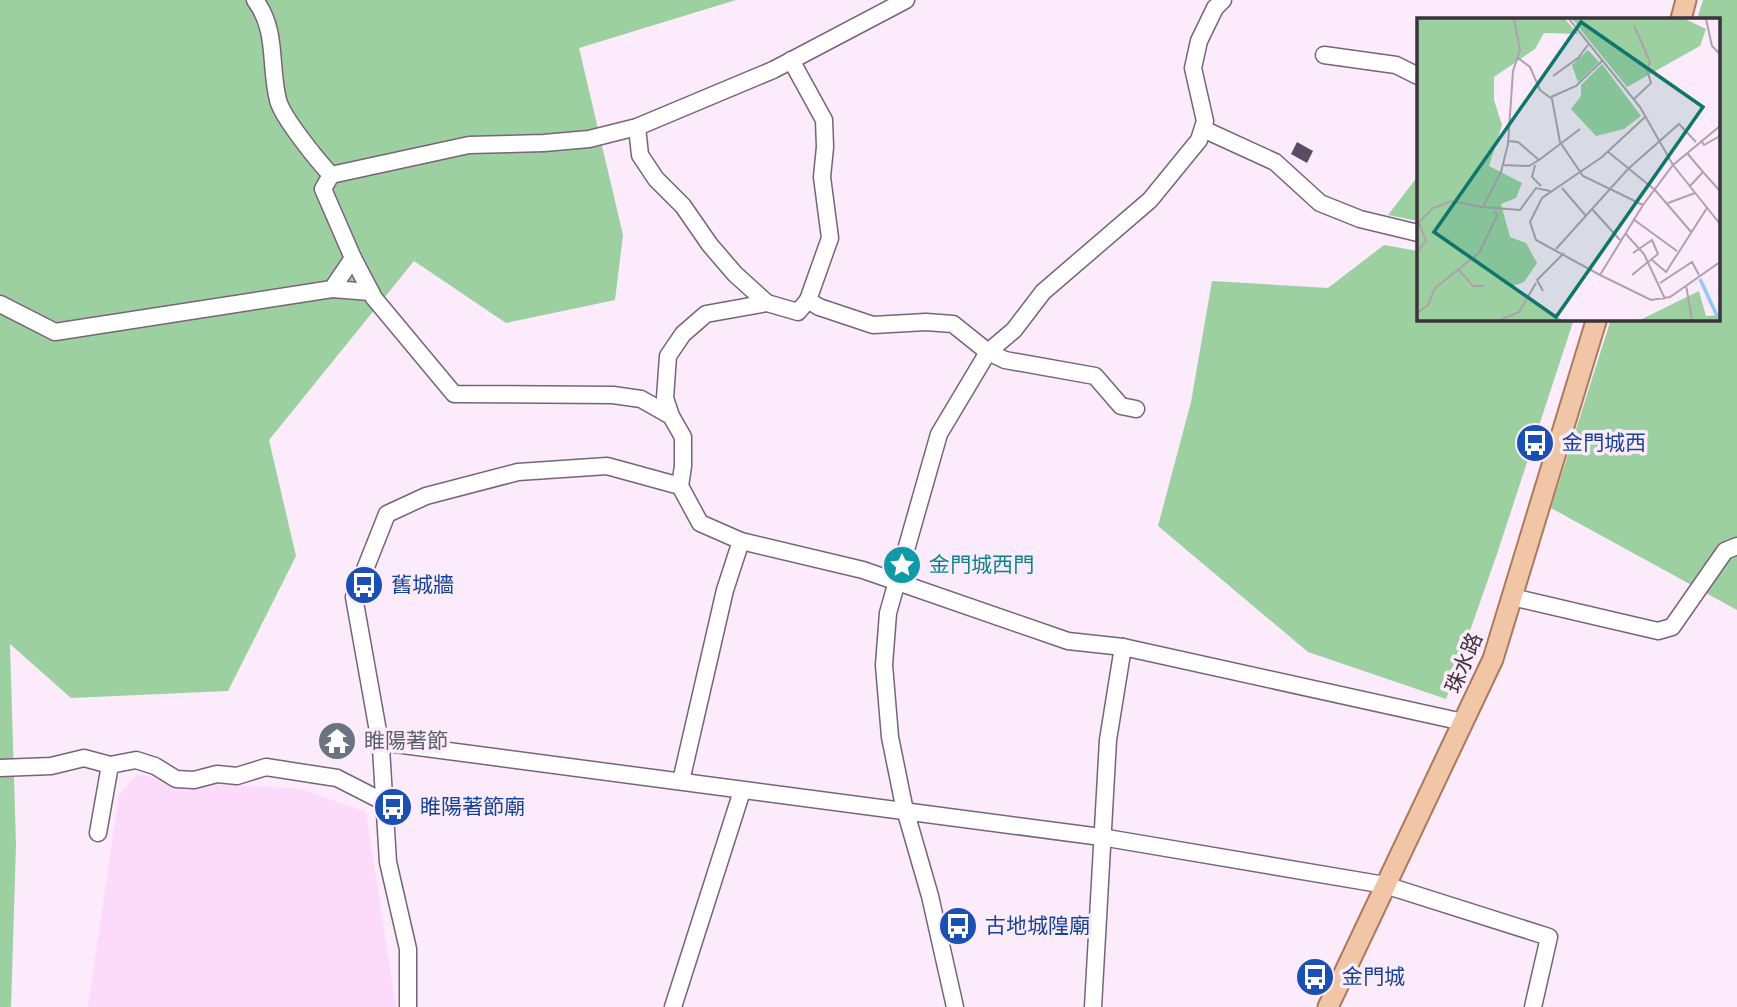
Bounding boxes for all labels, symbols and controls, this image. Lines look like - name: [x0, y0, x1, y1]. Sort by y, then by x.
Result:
- inset map: [1417, 18, 1720, 320]
- bus stop icon: 金門城西: [1514, 422, 1556, 464]
- place label: 金門城西: [1562, 429, 1646, 455]
- place icon: 金門城西門: [881, 544, 923, 586]
- place label: 金門城西門: [929, 551, 1034, 577]
- bus stop icon: 舊城牆: [343, 564, 385, 606]
- place label: 舊城牆: [391, 571, 454, 597]
- street label: 珠水路: [1439, 629, 1487, 697]
- temple icon: 睢陽著節: [316, 720, 358, 762]
- place label: 睢陽著節: [364, 727, 448, 753]
- bus stop icon: 睢陽著節廟: [372, 786, 414, 828]
- place label: 睢陽著節廟: [420, 793, 525, 819]
- bus stop icon: 古地城隍廟: [937, 905, 979, 947]
- place label: 古地城隍廟: [985, 912, 1090, 938]
- bus stop icon: 金門城: [1294, 956, 1336, 998]
- place label: 金門城: [1342, 963, 1405, 989]

